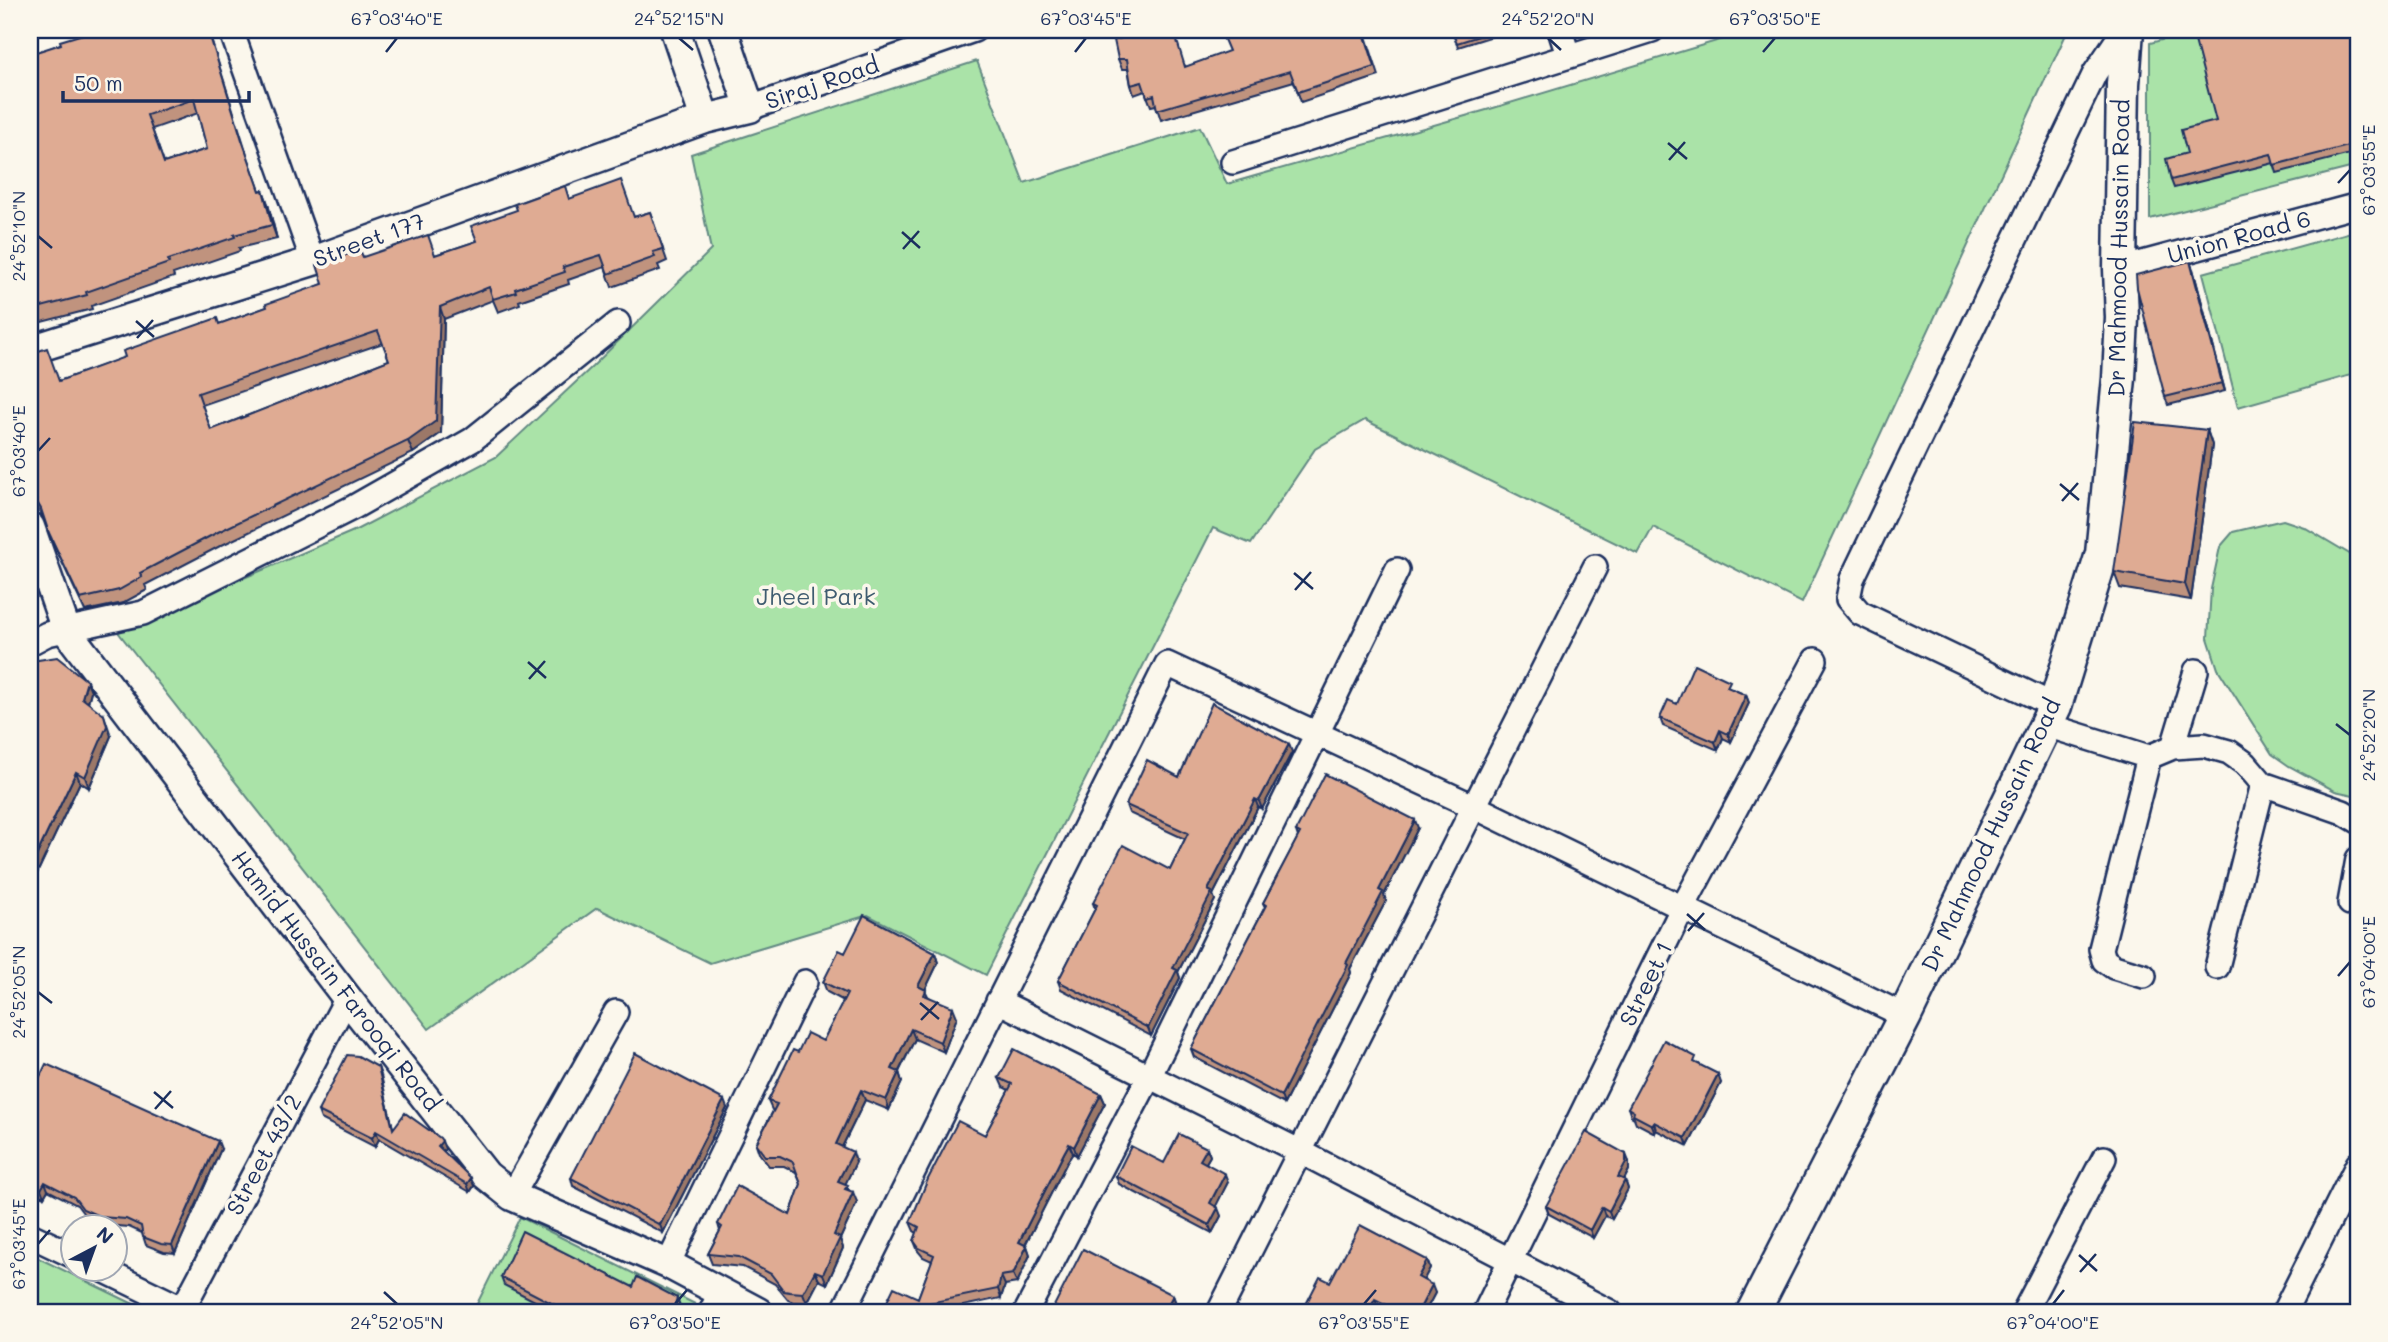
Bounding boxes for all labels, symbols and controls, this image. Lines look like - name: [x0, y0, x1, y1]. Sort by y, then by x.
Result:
- text: 67°03'40"E: [351, 6, 443, 30]
- text: 24°52'15"N: [634, 6, 724, 30]
- text: 67°03'45"E: [1040, 6, 1132, 30]
- text: 24°52'20"N: [1502, 6, 1594, 30]
- text: 67°03'50"E: [1729, 6, 1821, 30]
- street label: Siraj Road: [761, 49, 882, 115]
- scale bar: [63, 60, 248, 104]
- text: 50 m: [74, 69, 123, 96]
- street label: Dr Mahmood Hussain Road: [2100, 99, 2136, 397]
- text: 67°03'55"E: [2356, 124, 2380, 216]
- text: 24°52'10"N: [6, 191, 30, 281]
- street label: Union Road 6: [2164, 202, 2314, 270]
- street label: Street 177: [309, 205, 428, 273]
- text: 67°03'40"E: [6, 405, 30, 497]
- park label: Jheel Park: [756, 581, 876, 611]
- text: 24°52'20"N: [2356, 689, 2380, 781]
- street label: Dr Mahmood Hussain Road: [1914, 693, 2067, 976]
- street label: Hamid Hussain Farooqi Road: [225, 844, 448, 1117]
- text: 67°04'00"E: [2356, 916, 2380, 1008]
- street label: Street 1: [1612, 936, 1678, 1031]
- text: 24°52'05"N: [6, 945, 30, 1039]
- street label: Street 43/2: [219, 1089, 307, 1220]
- text: 67°03'45"E: [6, 1198, 30, 1290]
- north arrow: [60, 1212, 130, 1282]
- text: N: [92, 1221, 119, 1249]
- text: 24°52'05"N: [350, 1310, 444, 1334]
- text: 67°03'50"E: [629, 1310, 721, 1334]
- text: 67°03'55"E: [1318, 1310, 1410, 1334]
- text: 67°04'00"E: [2007, 1310, 2099, 1334]

